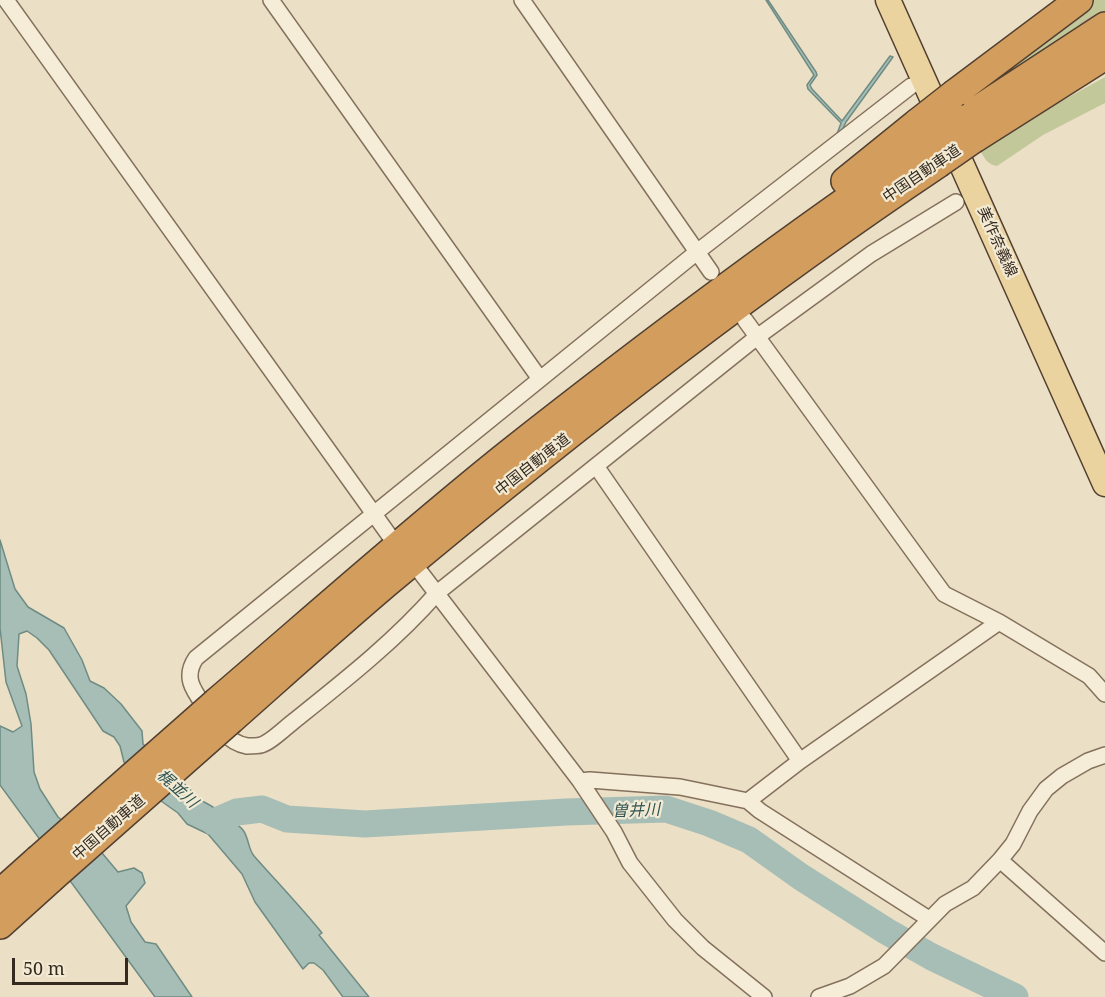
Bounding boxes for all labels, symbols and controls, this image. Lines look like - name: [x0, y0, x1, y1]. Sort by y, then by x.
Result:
- street label: 中国自動車道: [880, 141, 964, 207]
- street label: 美作奈義線: [974, 204, 1020, 280]
- street label: 中国自動車道: [492, 430, 574, 500]
- water label: 梶並川: [153, 766, 201, 812]
- street label: 中国自動車道: [69, 792, 149, 864]
- water label: 曽井川: [612, 801, 660, 821]
- scale bar: [15, 946, 130, 984]
- text: 50 m: [23, 956, 65, 980]

